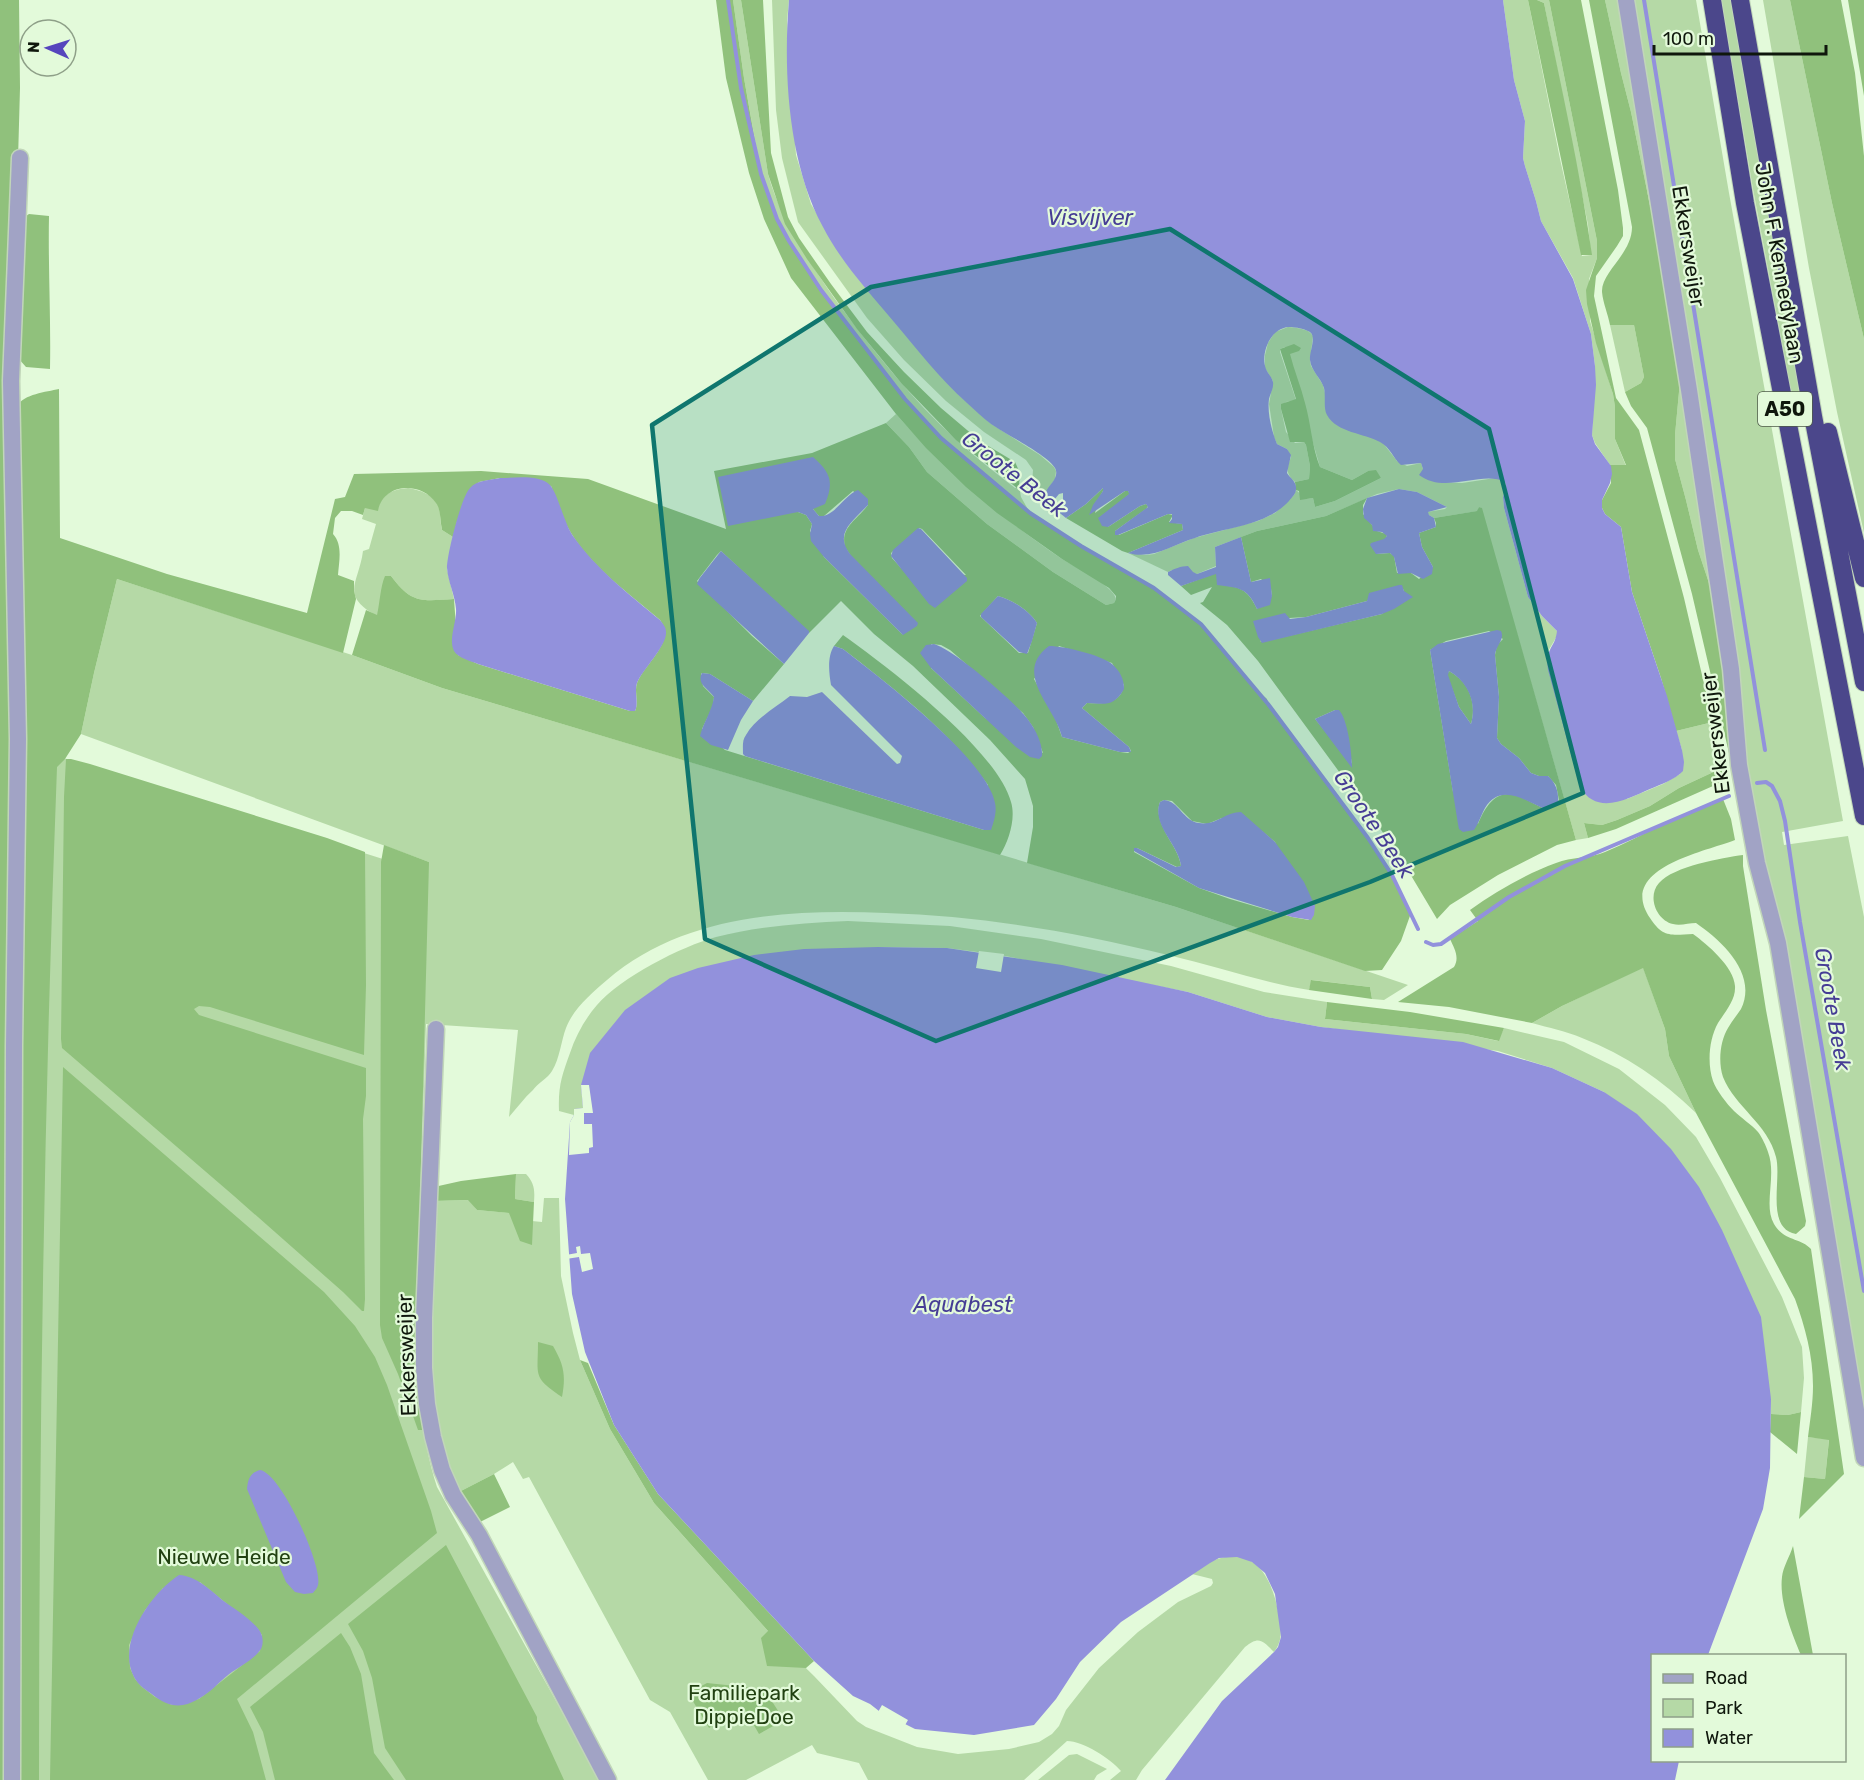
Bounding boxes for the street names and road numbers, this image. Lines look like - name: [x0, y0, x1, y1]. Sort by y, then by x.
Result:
- street label: John F. Kennedylaan: [1750, 161, 1810, 365]
- street label: Ekkersweijer: [1667, 184, 1711, 308]
- road number: A50: [1758, 392, 1812, 426]
- street label: Ekkersweijer: [1695, 671, 1735, 795]
- street label: Ekkersweijer: [391, 1293, 421, 1417]

